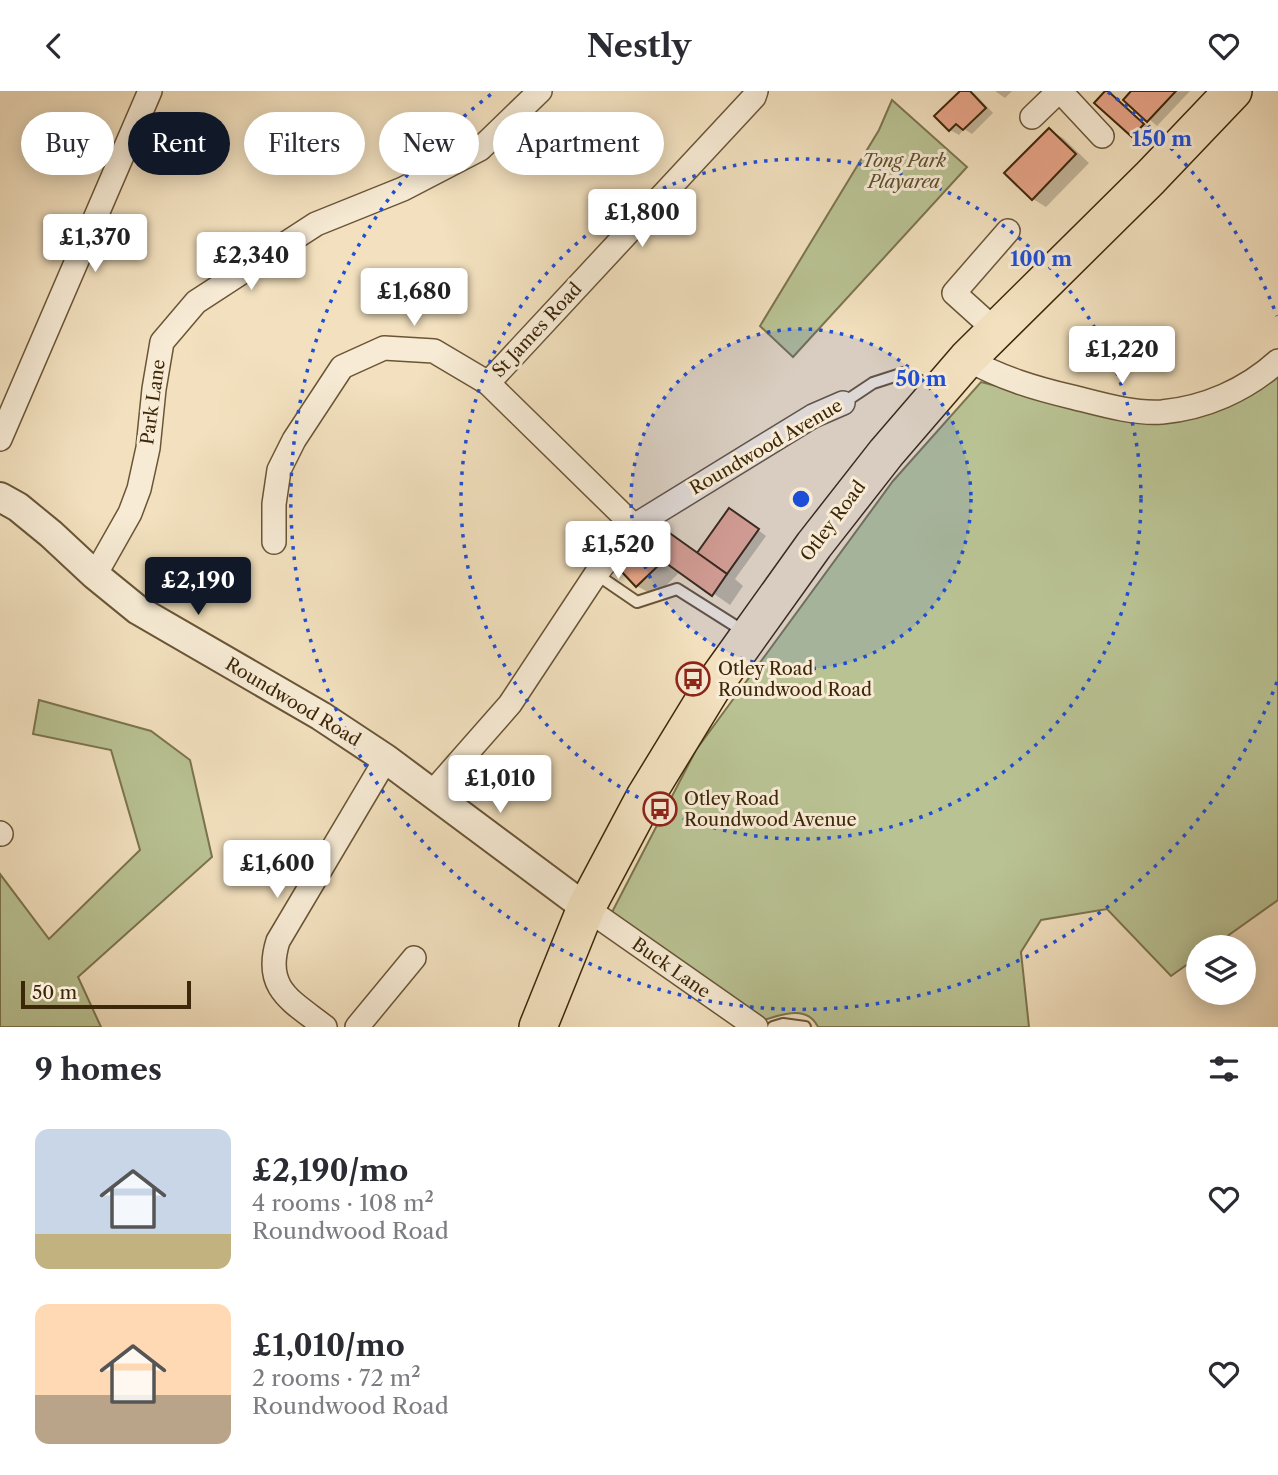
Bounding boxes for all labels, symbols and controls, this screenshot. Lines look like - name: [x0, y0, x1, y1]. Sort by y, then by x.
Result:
- text: Nestly: [587, 26, 691, 65]
- icon: back: [35, 27, 73, 65]
- icon: heart: [1205, 27, 1243, 65]
- chip: Buy: [21, 112, 114, 175]
- chip: Rent: [128, 112, 230, 175]
- chip: Filters: [244, 112, 365, 175]
- chip: New: [379, 112, 479, 175]
- chip: Apartment: [493, 112, 664, 175]
- text: 150 m: [1132, 126, 1192, 151]
- park label: Tong Park Playarea: [862, 150, 947, 193]
- pin: £1,800: [585, 190, 699, 249]
- text: £1,800: [604, 198, 680, 226]
- pin: £1,370: [38, 215, 152, 274]
- text: £1,370: [59, 223, 131, 251]
- pin: £2,340: [194, 233, 308, 292]
- text: £2,340: [213, 241, 289, 269]
- text: 100 m: [1010, 246, 1072, 271]
- pin: £1,680: [357, 268, 471, 328]
- text: £1,680: [377, 277, 451, 305]
- street label: St James Road: [488, 278, 587, 382]
- pin: £1,220: [1065, 327, 1179, 386]
- text: £1,220: [1085, 335, 1159, 363]
- street label: Park Lane: [136, 358, 170, 446]
- text: 50 m: [895, 366, 947, 391]
- street label: Roundwood Avenue: [686, 394, 846, 500]
- street label: Otley Road: [796, 476, 870, 566]
- centre of rings: [789, 487, 813, 511]
- pin: £1,520: [561, 521, 675, 581]
- text: £1,520: [581, 530, 655, 558]
- pin: £2,190: [141, 557, 255, 617]
- text: £2,190: [161, 566, 235, 594]
- street label: Roundwood Road: [221, 653, 365, 751]
- place label: Otley Road Roundwood Road: [718, 658, 872, 701]
- bus stop icon: Otley Road Roundwood Road: [674, 660, 712, 698]
- pin: £1,010: [443, 755, 557, 815]
- text: £1,010: [464, 764, 536, 792]
- place label: Otley Road Roundwood Avenue: [684, 788, 857, 831]
- bus stop icon: Otley Road Roundwood Avenue: [641, 790, 679, 828]
- pin: £1,600: [220, 841, 334, 900]
- text: £1,600: [239, 849, 315, 877]
- street label: Buck Lane: [628, 933, 714, 1003]
- map controls: [1186, 935, 1256, 1005]
- button: layers: [1186, 935, 1256, 1005]
- scale bar: [21, 978, 191, 1010]
- text: 50 m: [32, 981, 77, 1004]
- icon: filters: [1205, 1050, 1243, 1088]
- text: 9 homes: [35, 1051, 162, 1088]
- text: £2,190/mo: [252, 1152, 408, 1189]
- icon: home: [91, 1157, 175, 1241]
- icon: heart: [1205, 1180, 1243, 1218]
- text: 4 rooms · 108 m²: [252, 1189, 434, 1217]
- text: Roundwood Road: [252, 1217, 449, 1245]
- text: £1,010/mo: [252, 1327, 405, 1364]
- icon: home: [91, 1332, 175, 1416]
- icon: heart: [1205, 1355, 1243, 1393]
- text: 2 rooms · 72 m²: [252, 1364, 421, 1392]
- text: Roundwood Road: [252, 1392, 449, 1420]

